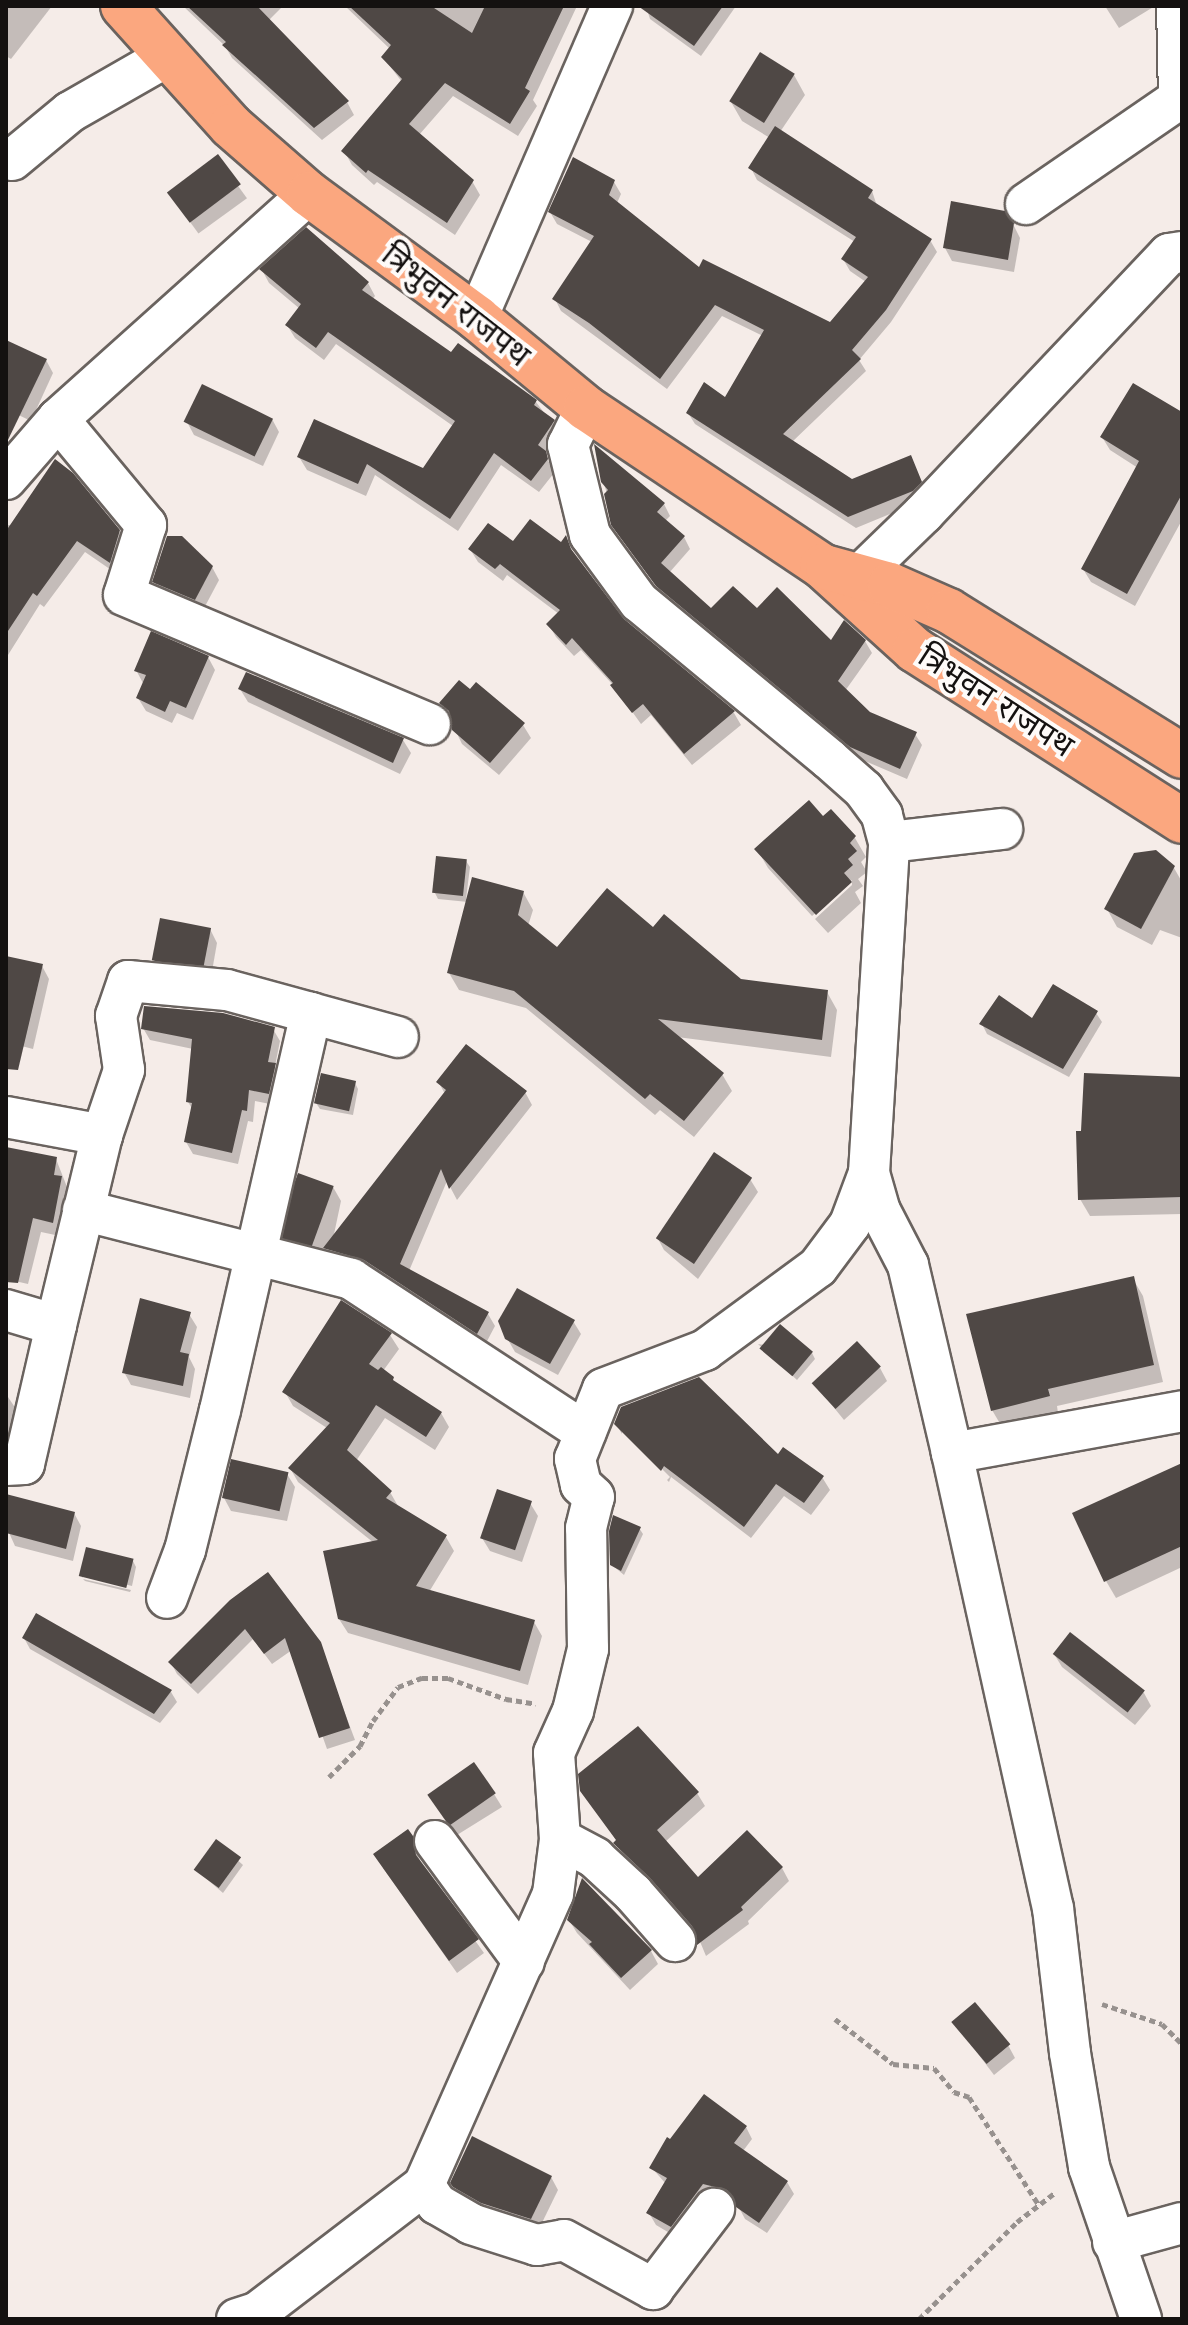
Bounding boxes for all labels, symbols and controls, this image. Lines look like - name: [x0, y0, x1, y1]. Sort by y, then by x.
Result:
- street label: त्रिभुवन राजपथ: [374, 235, 538, 375]
- street label: त्रिभुवन राजपथ: [911, 637, 1081, 765]

